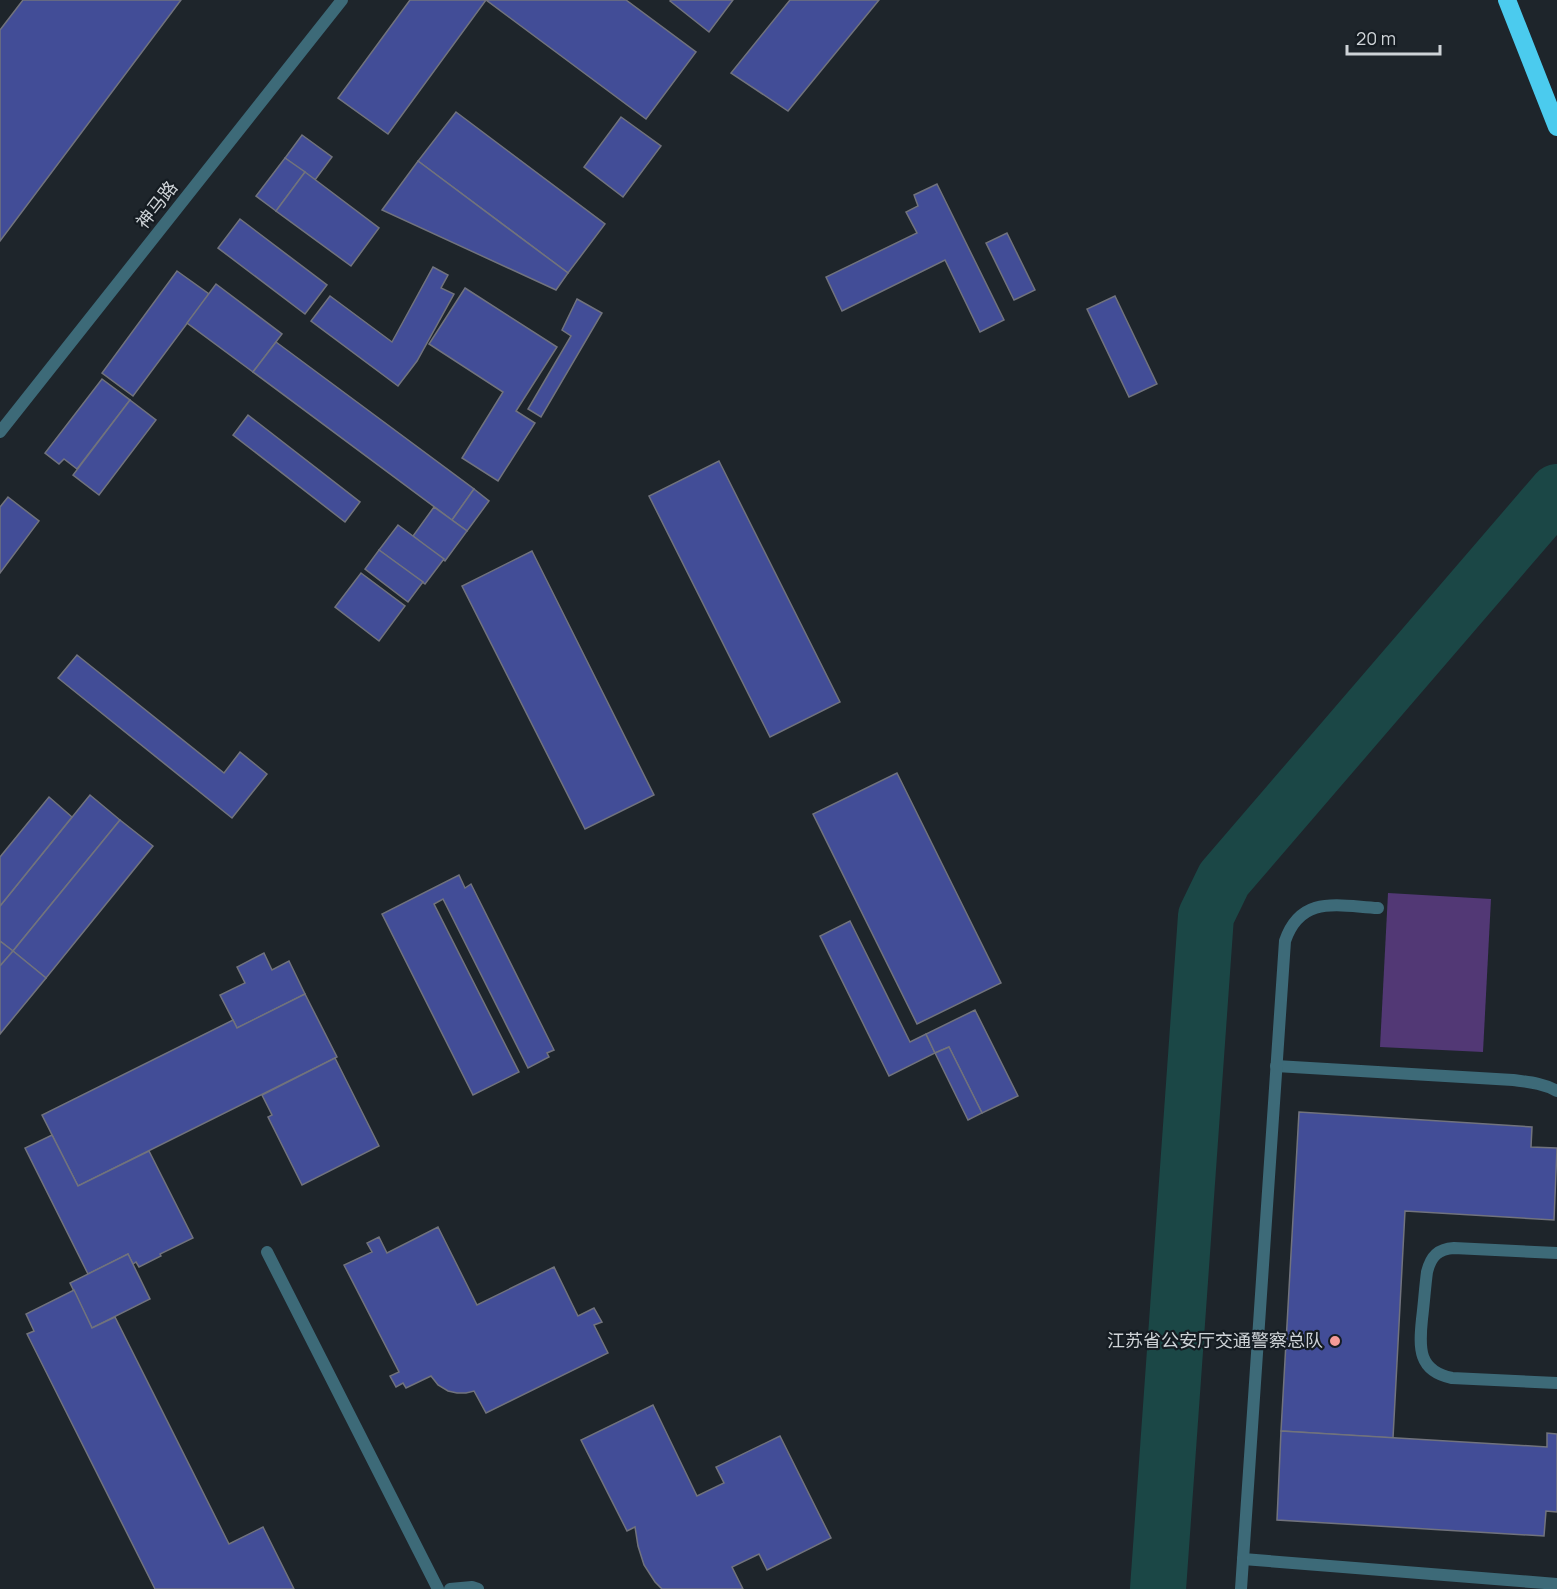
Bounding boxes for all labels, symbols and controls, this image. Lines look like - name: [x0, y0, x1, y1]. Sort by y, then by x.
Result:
- scale bar: [1347, 18, 1440, 56]
- text: 20 m: [1356, 26, 1396, 50]
- street label: 神马路: [130, 176, 182, 233]
- place label: 江苏省公安厅交通警察总队: [1107, 1328, 1323, 1352]
- marker: 江苏省公安厅交通警察总队: [1328, 1334, 1342, 1348]

